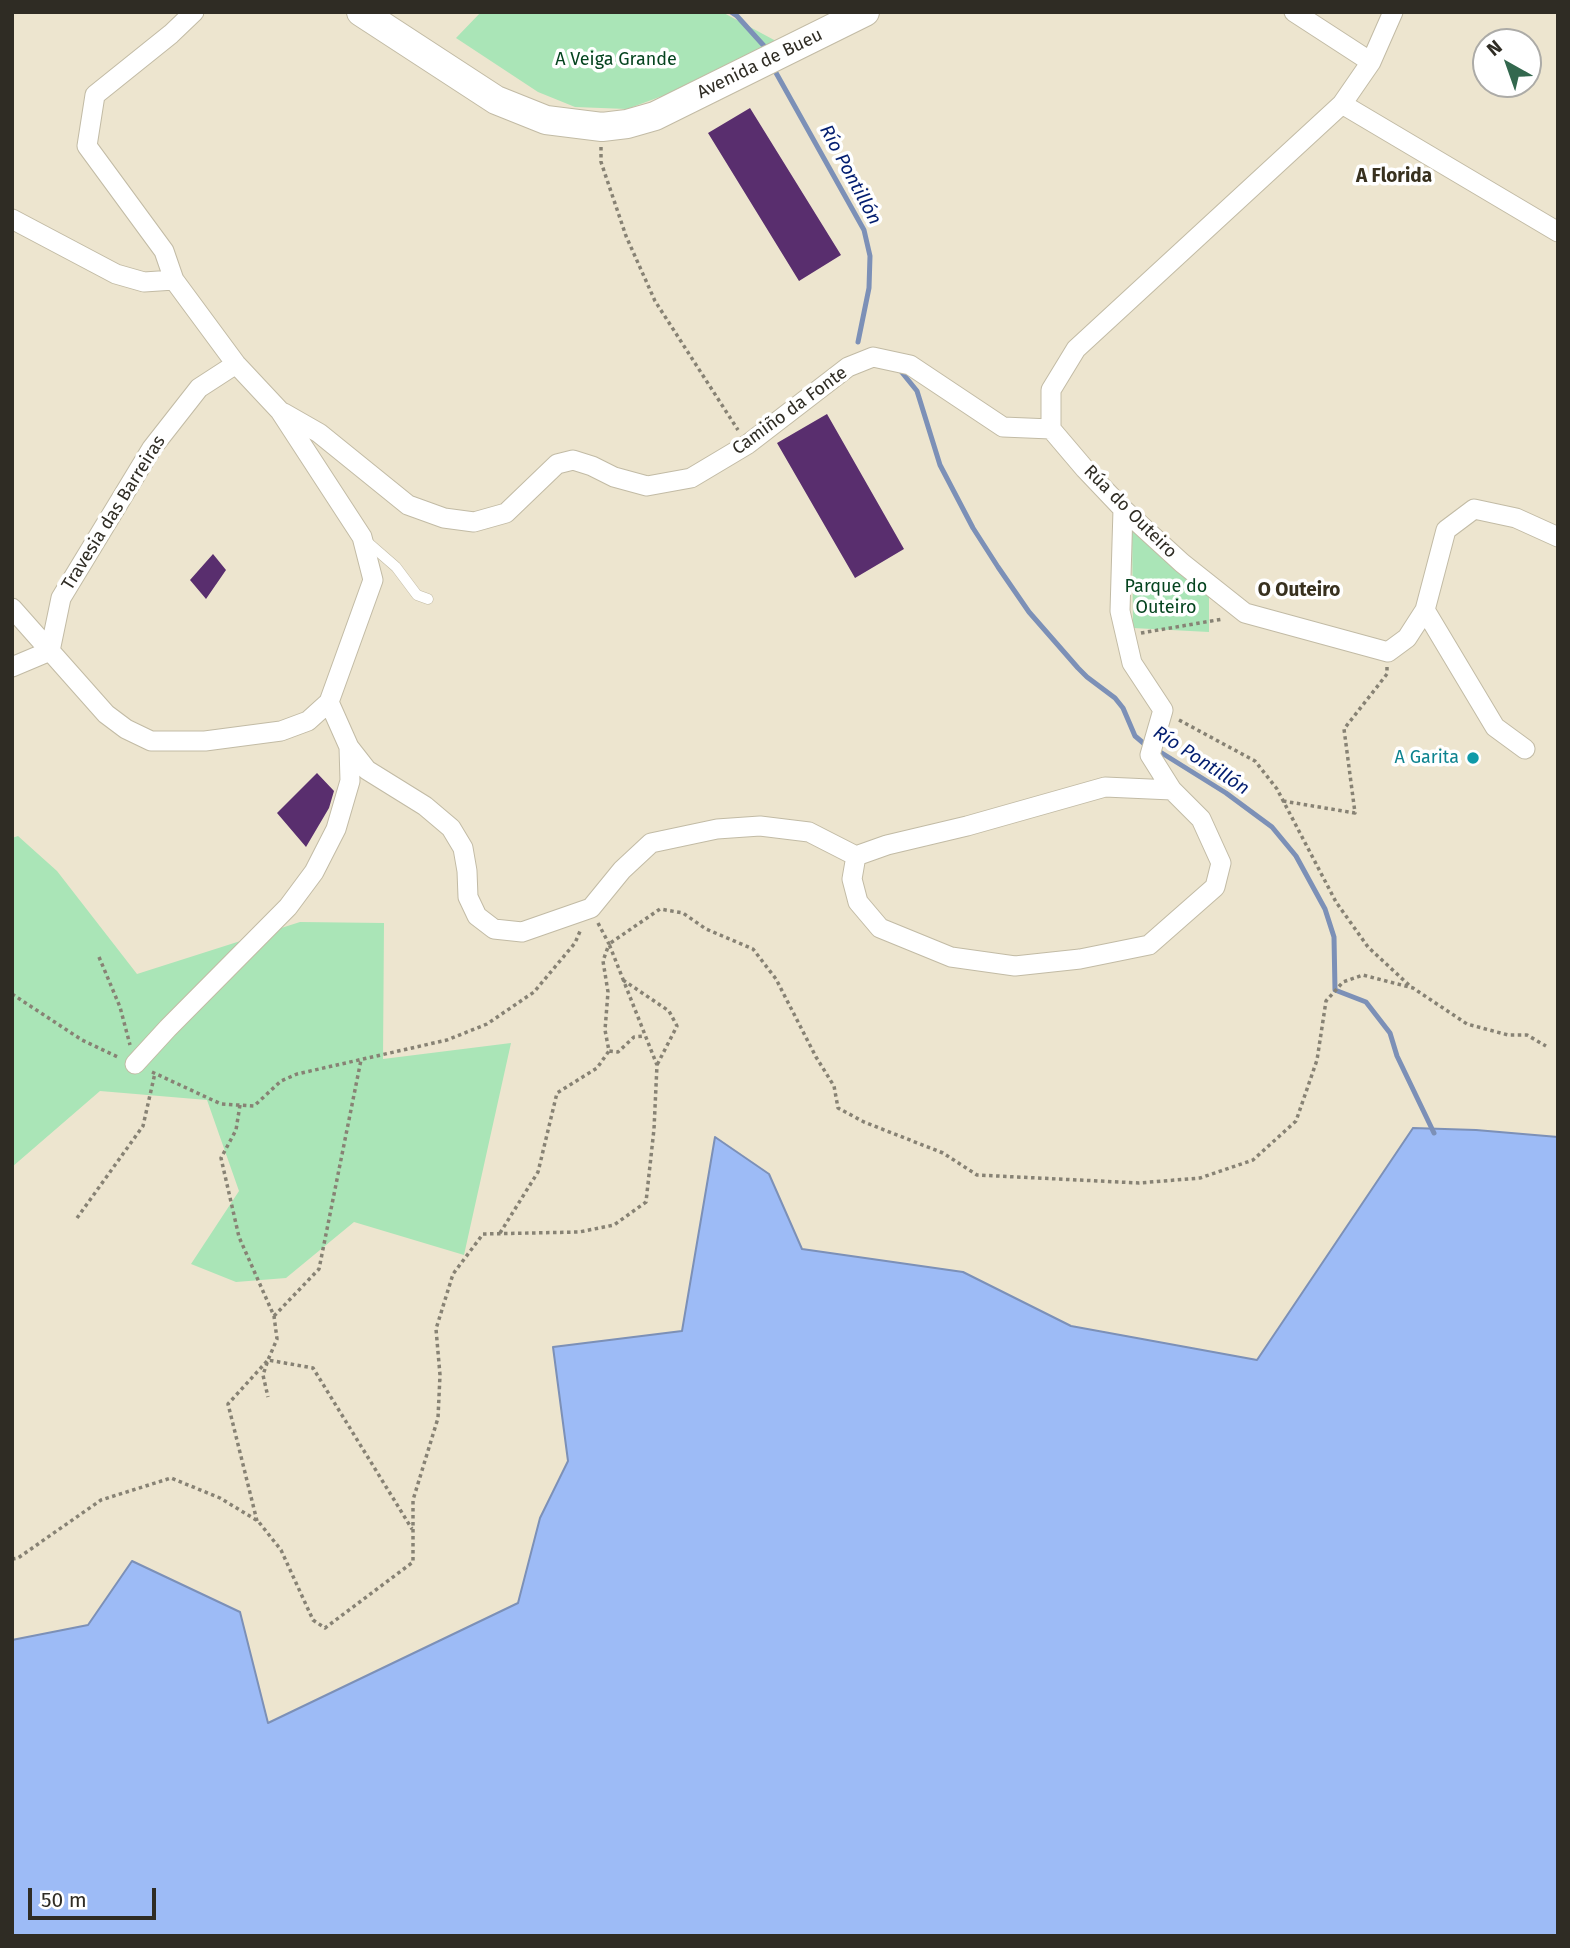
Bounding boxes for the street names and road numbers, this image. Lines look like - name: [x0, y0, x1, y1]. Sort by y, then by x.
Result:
- street label: Avenida de Bueu: [694, 24, 826, 104]
- street label: Camiño da Fonte: [728, 362, 852, 460]
- street label: Travesia das Barreiras: [58, 432, 170, 594]
- street label: Rúa do Outeiro: [1079, 461, 1181, 563]

